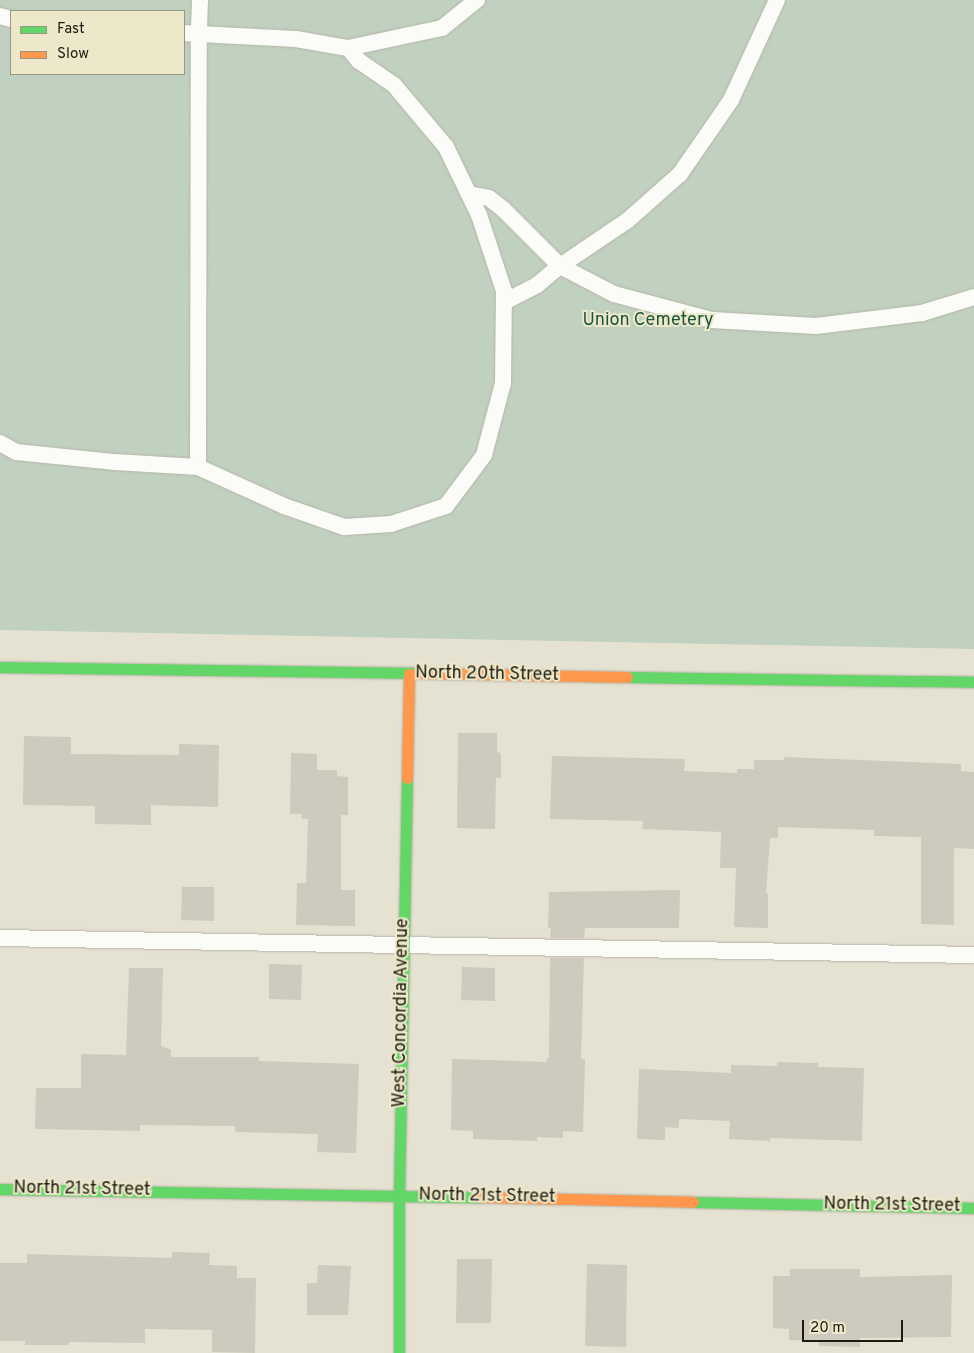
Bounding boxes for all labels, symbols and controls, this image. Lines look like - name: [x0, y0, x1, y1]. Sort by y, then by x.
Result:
- legend: [10, 10, 185, 75]
- text: Fast: [57, 20, 85, 39]
- text: Slow: [57, 45, 89, 64]
- park label: Union Cemetery: [582, 310, 714, 332]
- street label: North 20th Street: [415, 663, 559, 687]
- street label: West Concordia Avenue: [390, 918, 414, 1108]
- street label: North 21st Street: [13, 1178, 151, 1202]
- street label: North 21st Street: [418, 1185, 556, 1209]
- street label: North 21st Street: [823, 1194, 961, 1218]
- scale bar: [804, 1310, 905, 1342]
- text: 20 m: [810, 1319, 845, 1338]

